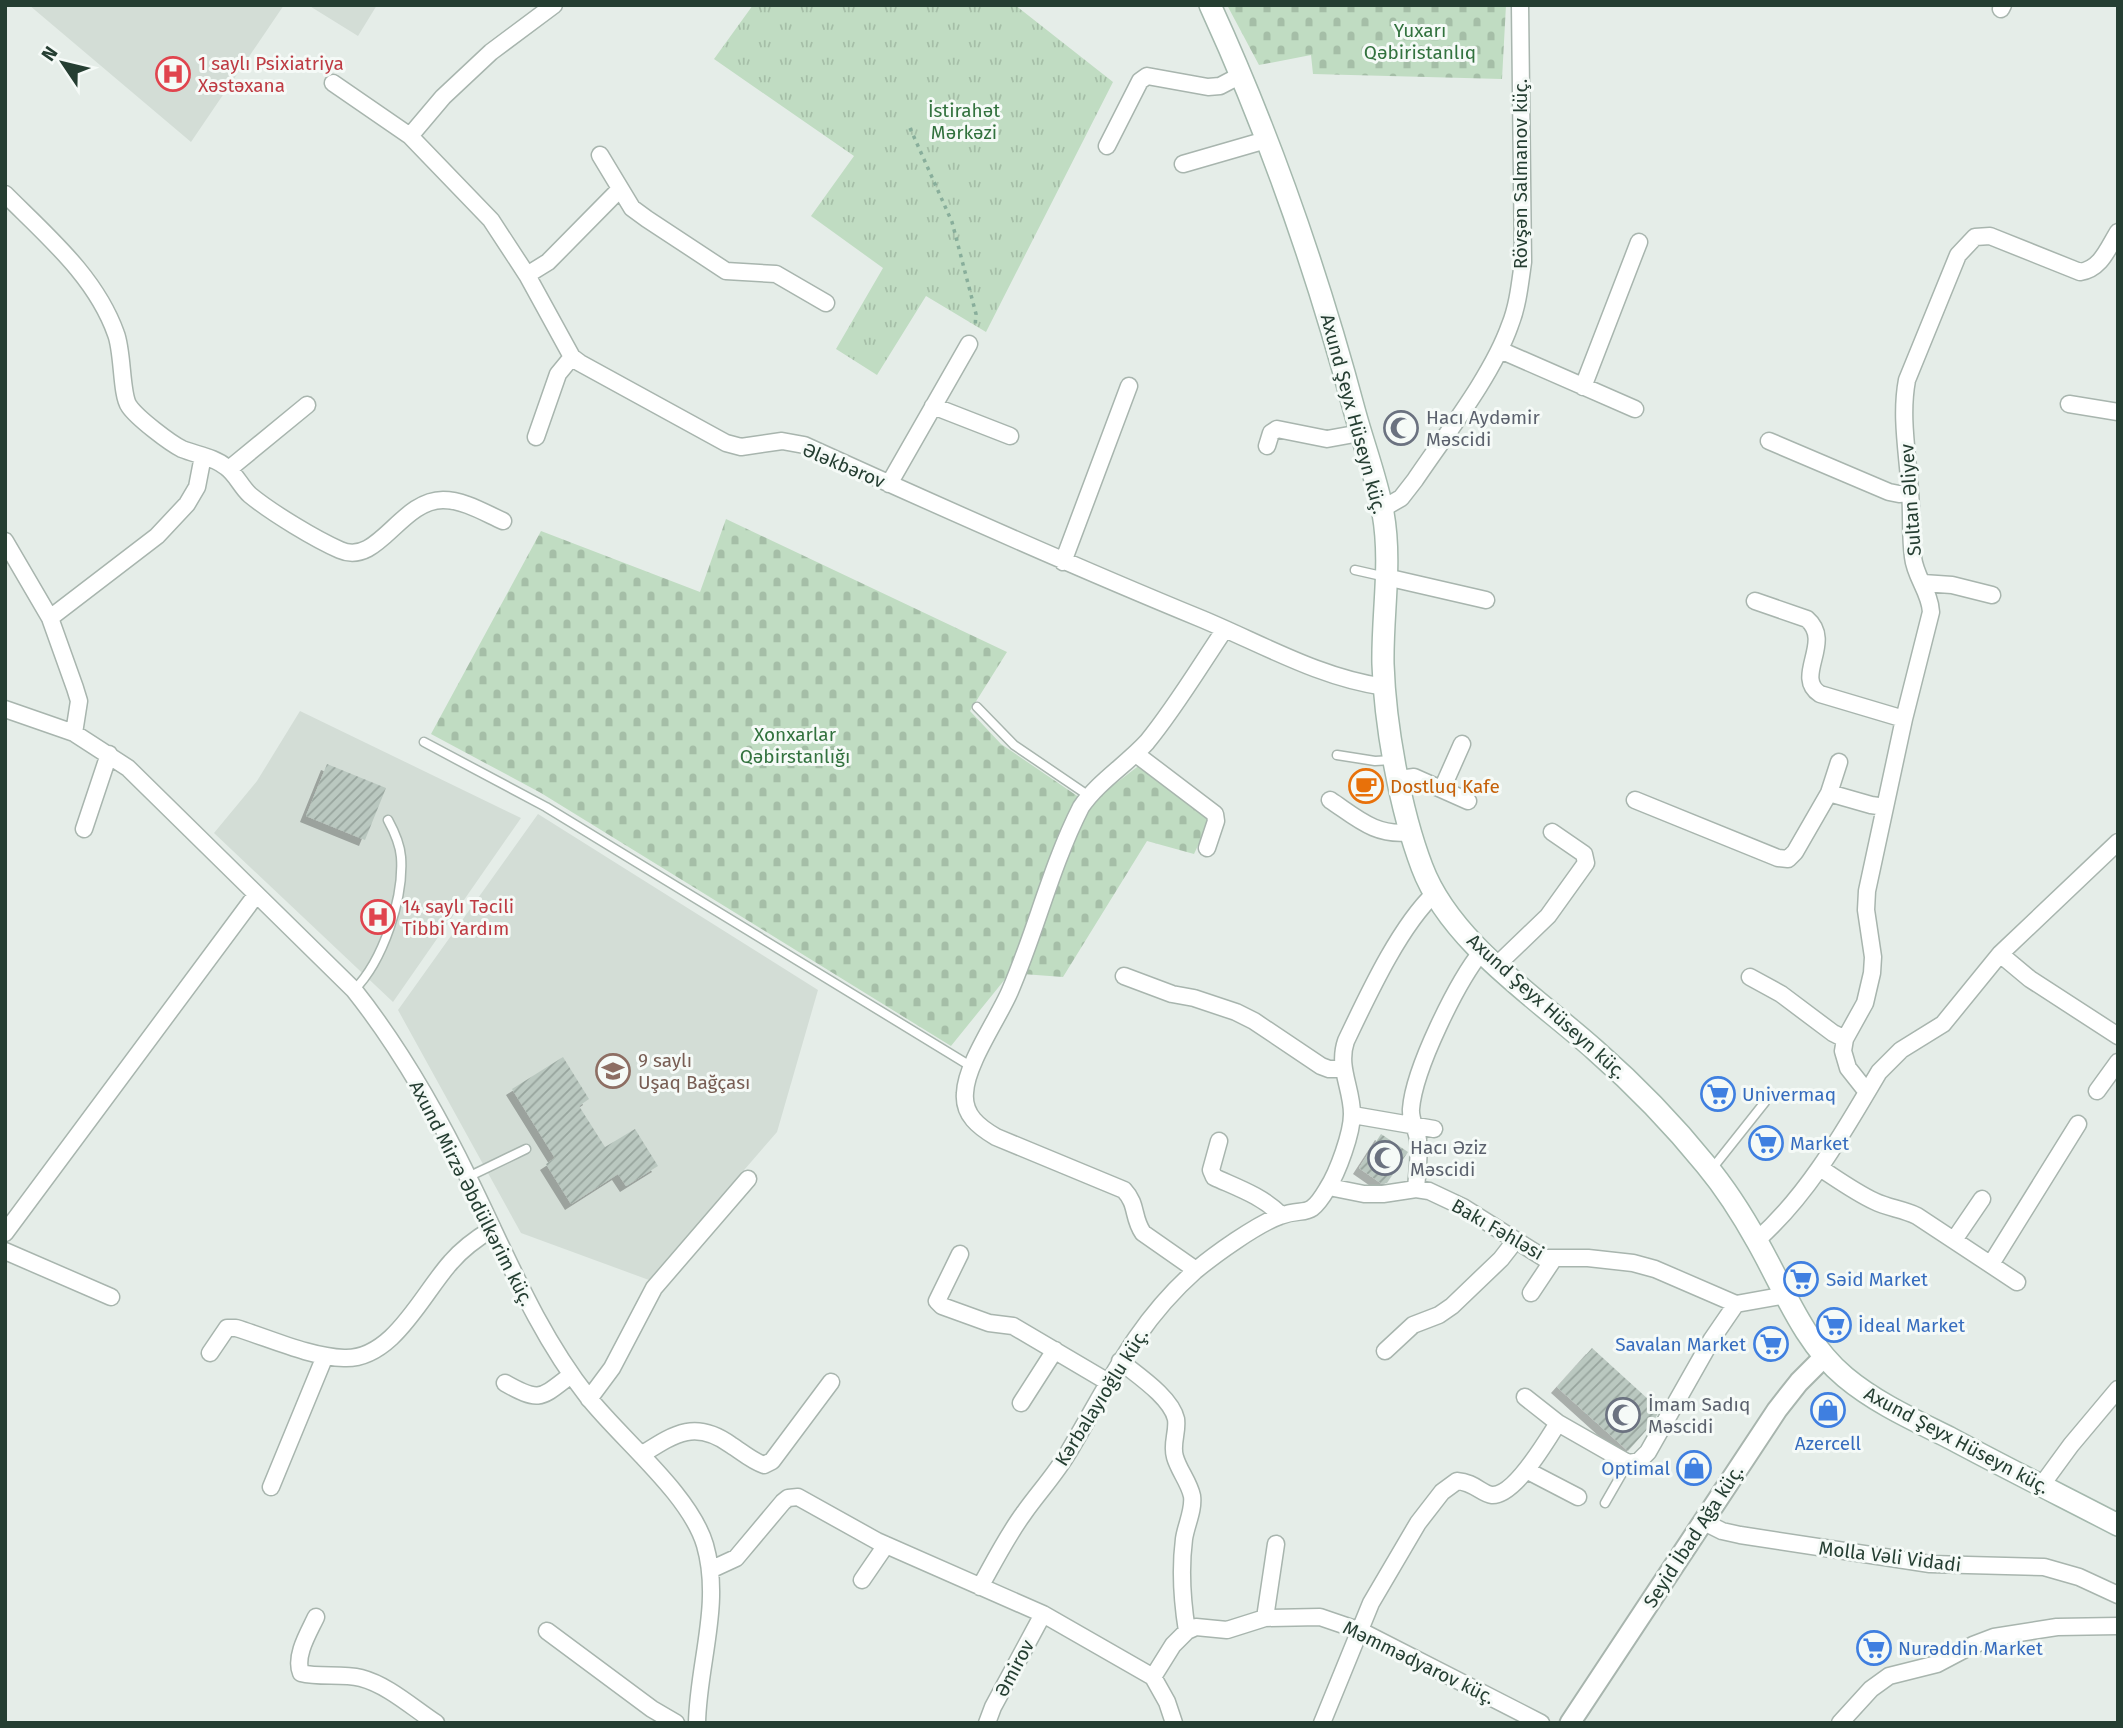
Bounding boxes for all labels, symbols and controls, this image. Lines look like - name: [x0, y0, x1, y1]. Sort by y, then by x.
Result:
- park label: Yuxarı Qəbiristanlıq: [1364, 19, 1476, 64]
- north arrow: [28, 28, 98, 98]
- text: N: [36, 42, 63, 65]
- place label: 1 saylı Psixiatriya Xəstəxana: [198, 52, 344, 97]
- hospital icon: 1 saylı Psixiatriya Xəstəxana: [154, 55, 192, 93]
- street label: Rövşən Salmanov küç.: [1509, 79, 1532, 269]
- park label: İstirahət Mərkəzi: [928, 99, 1000, 144]
- street label: Axund Şeyx Hüseyn küç.: [1316, 312, 1391, 517]
- place label: Hacı Aydəmir Məscidi: [1426, 406, 1540, 451]
- mosque icon: Hacı Aydəmir Məscidi: [1382, 409, 1420, 447]
- street label: Ələkbərov: [799, 438, 889, 493]
- street label: Sultan Əliyev: [1895, 442, 1926, 557]
- park label: Xonxarlar Qəbirstanlığı: [740, 723, 850, 768]
- cafe icon: Dostluq Kafe: [1347, 767, 1385, 805]
- place label: Dostluq Kafe: [1390, 775, 1500, 798]
- place label: 14 saylı Təcili Tibbi Yardım: [402, 895, 514, 940]
- hospital icon: 14 saylı Təcili Tibbi Yardım: [359, 898, 397, 936]
- street label: Axund Şeyx Hüseyn küç.: [1462, 929, 1631, 1084]
- place label: 9 saylı Uşaq Bağçası: [638, 1049, 750, 1094]
- school or university icon: 9 saylı Uşaq Bağçası: [594, 1052, 632, 1090]
- supermarket icon: Univermaq: [1699, 1075, 1737, 1113]
- street label: Axund Mirzə Əbdülkərim küç.: [405, 1077, 538, 1310]
- place label: Univermaq: [1742, 1083, 1836, 1106]
- supermarket icon: Market: [1747, 1124, 1785, 1162]
- place label: Market: [1790, 1132, 1849, 1155]
- place label: Hacı Əziz Məscidi: [1410, 1136, 1487, 1181]
- mosque icon: Hacı Əziz Məscidi: [1366, 1139, 1404, 1177]
- street label: Bakı Fəhləsi: [1448, 1194, 1548, 1265]
- supermarket icon: Səid Market: [1782, 1260, 1820, 1298]
- place label: Səid Market: [1826, 1268, 1928, 1291]
- supermarket icon: İdeal Market: [1815, 1306, 1853, 1344]
- place label: İdeal Market: [1858, 1314, 1965, 1337]
- street label: Kərbalayıoğlu küç.: [1050, 1324, 1153, 1470]
- supermarket icon: Savalan Market: [1752, 1325, 1790, 1363]
- place label: Savalan Market: [1615, 1333, 1746, 1356]
- street label: Axund Şeyx Hüseyn küç.: [1860, 1382, 2053, 1499]
- shop icon: Azercell: [1809, 1391, 1847, 1429]
- place label: İmam Sadıq Məscidi: [1648, 1393, 1750, 1438]
- mosque icon: İmam Sadıq Məscidi: [1604, 1396, 1642, 1434]
- place label: Azercell: [1795, 1432, 1862, 1455]
- shop icon: Optimal: [1675, 1449, 1713, 1487]
- place label: Optimal: [1601, 1457, 1670, 1480]
- street label: Seyid İbad Ağa küç.: [1639, 1461, 1748, 1612]
- street label: Molla Vəli Vidadi: [1817, 1536, 1962, 1577]
- street label: Məmmədyarov küç.: [1339, 1616, 1498, 1709]
- supermarket icon: Nurəddin Market: [1855, 1629, 1893, 1667]
- street label: Əmirov: [990, 1635, 1039, 1701]
- place label: Nurəddin Market: [1898, 1637, 2043, 1660]

